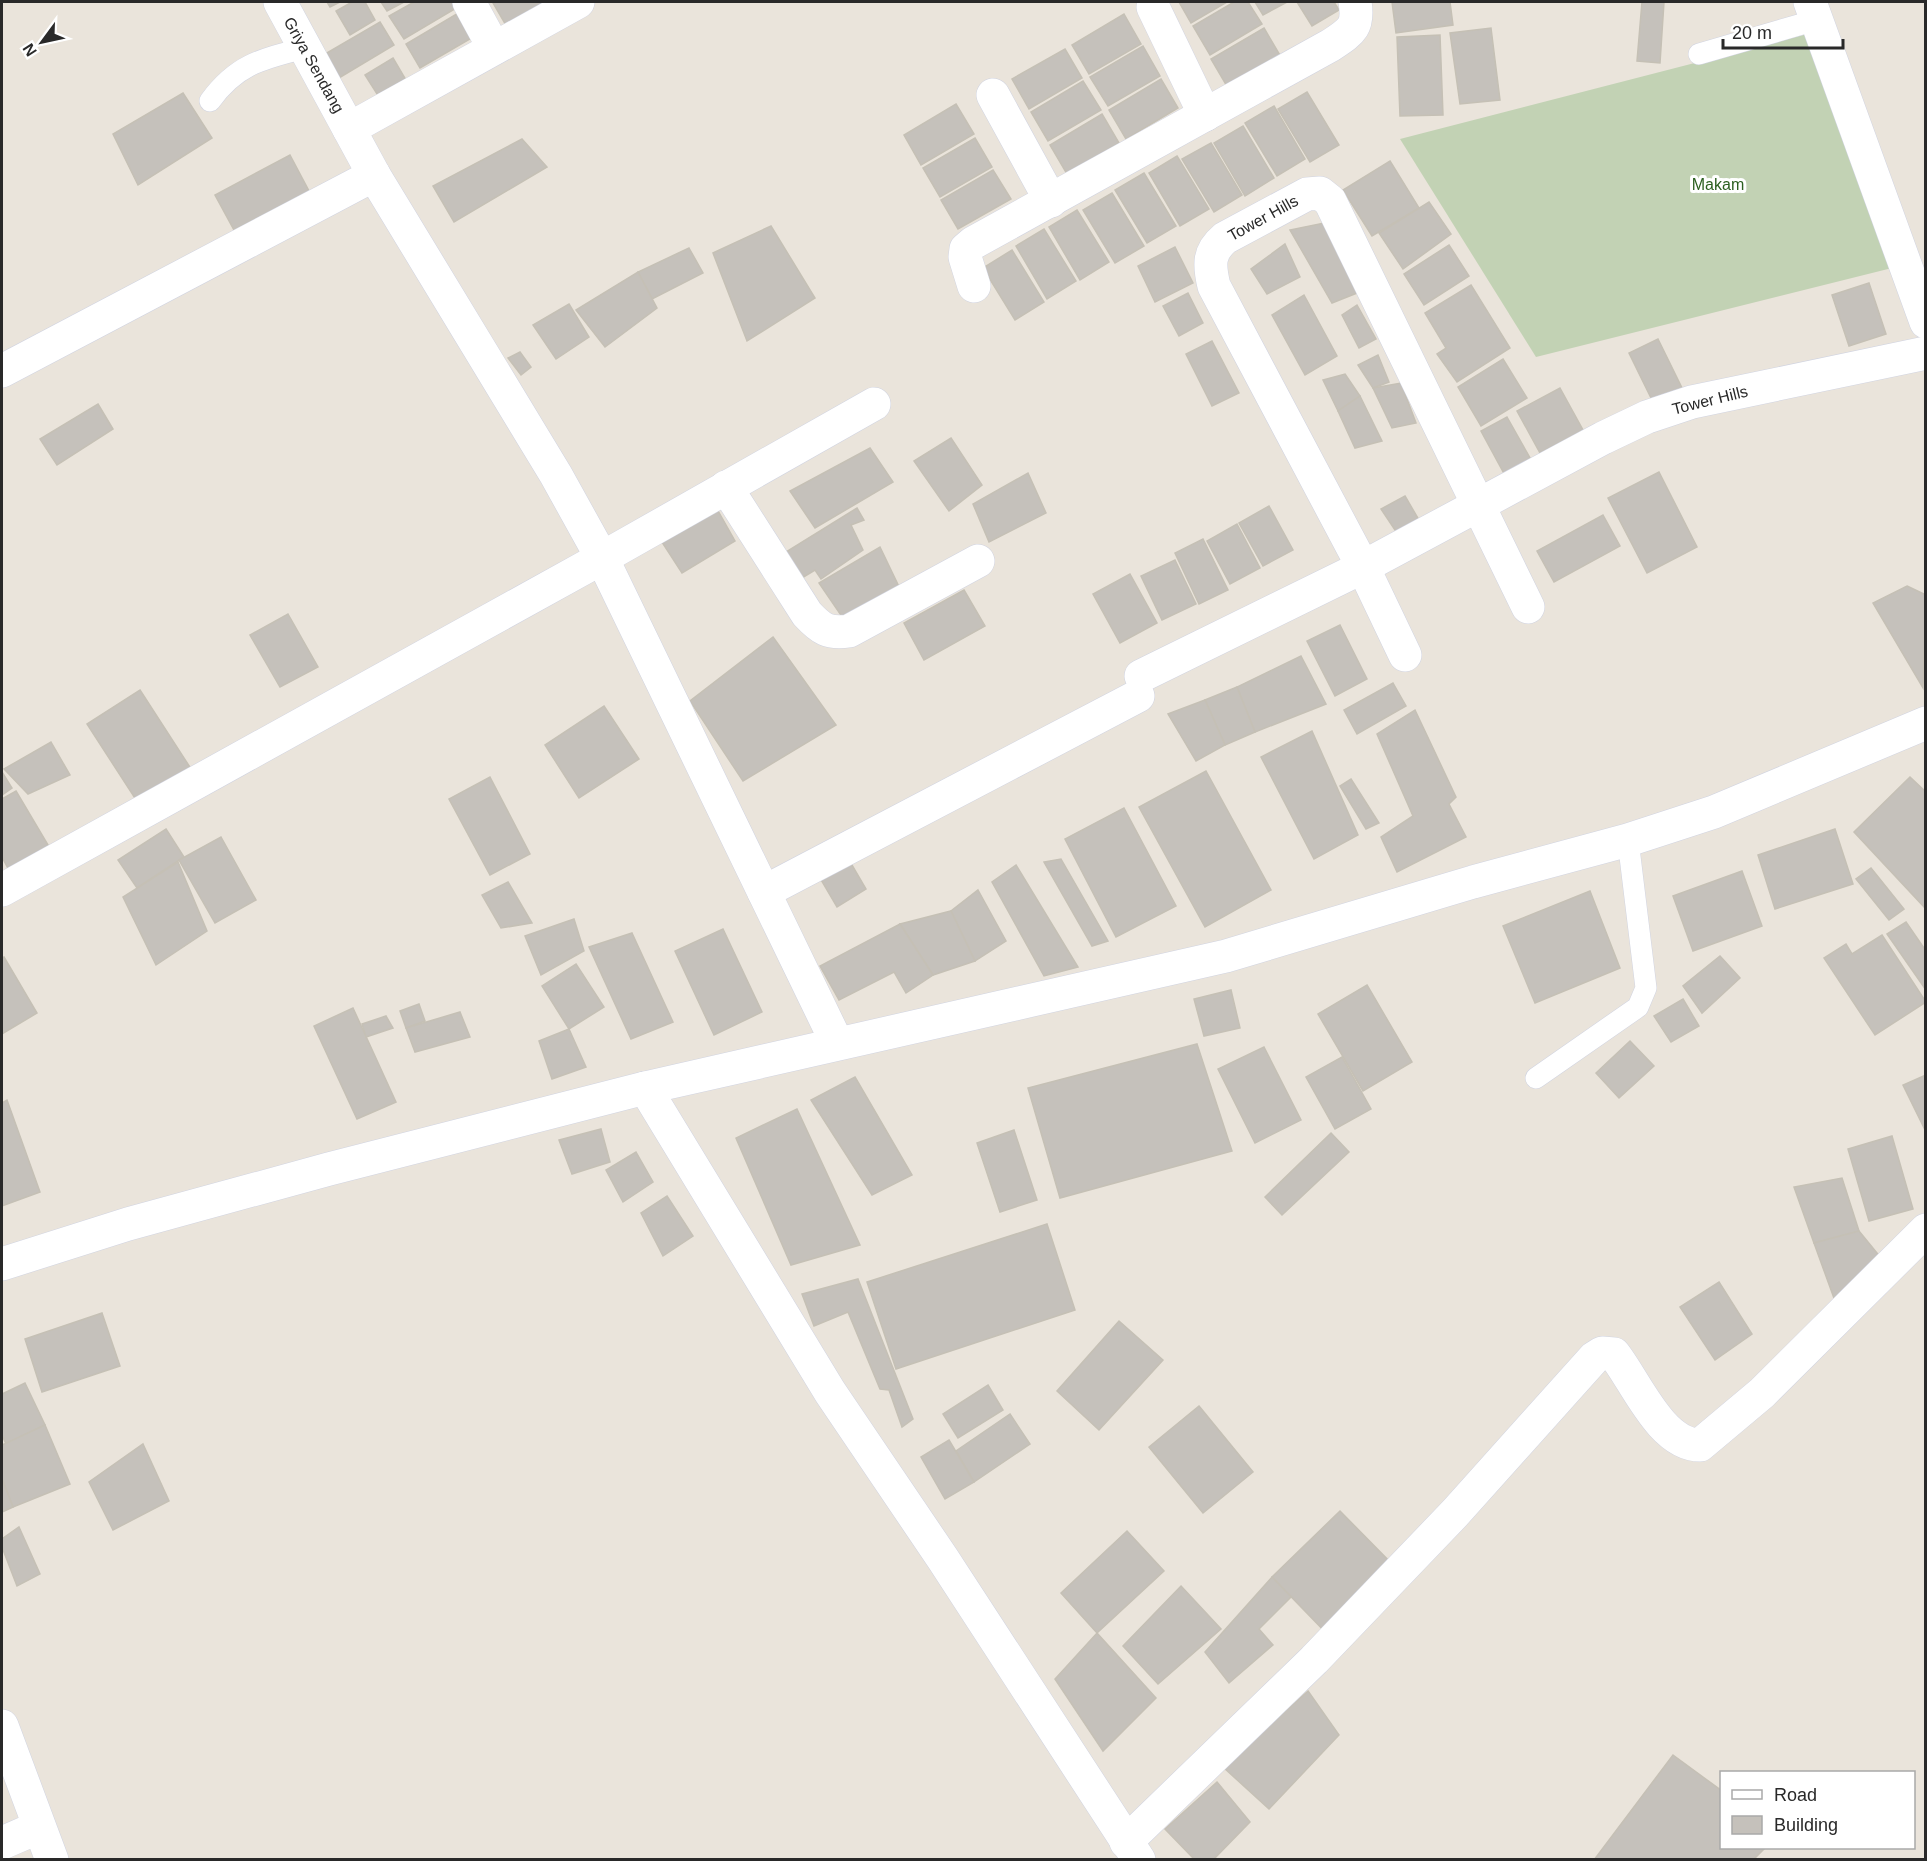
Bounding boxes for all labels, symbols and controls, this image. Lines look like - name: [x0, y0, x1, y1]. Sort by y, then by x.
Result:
- north arrow: [12, 12, 72, 72]
- scale bar: [1723, 12, 1843, 50]
- street label: Griya Sendang: [281, 14, 347, 116]
- text: 20 m: [1732, 23, 1772, 43]
- text: N: [20, 40, 40, 59]
- park label: Makam: [1692, 176, 1744, 193]
- street label: Tower Hills: [1225, 192, 1301, 244]
- street label: Tower Hills: [1670, 382, 1750, 418]
- legend: [1720, 1771, 1915, 1849]
- text: Road: [1774, 1785, 1817, 1805]
- text: Building: [1774, 1815, 1838, 1835]

